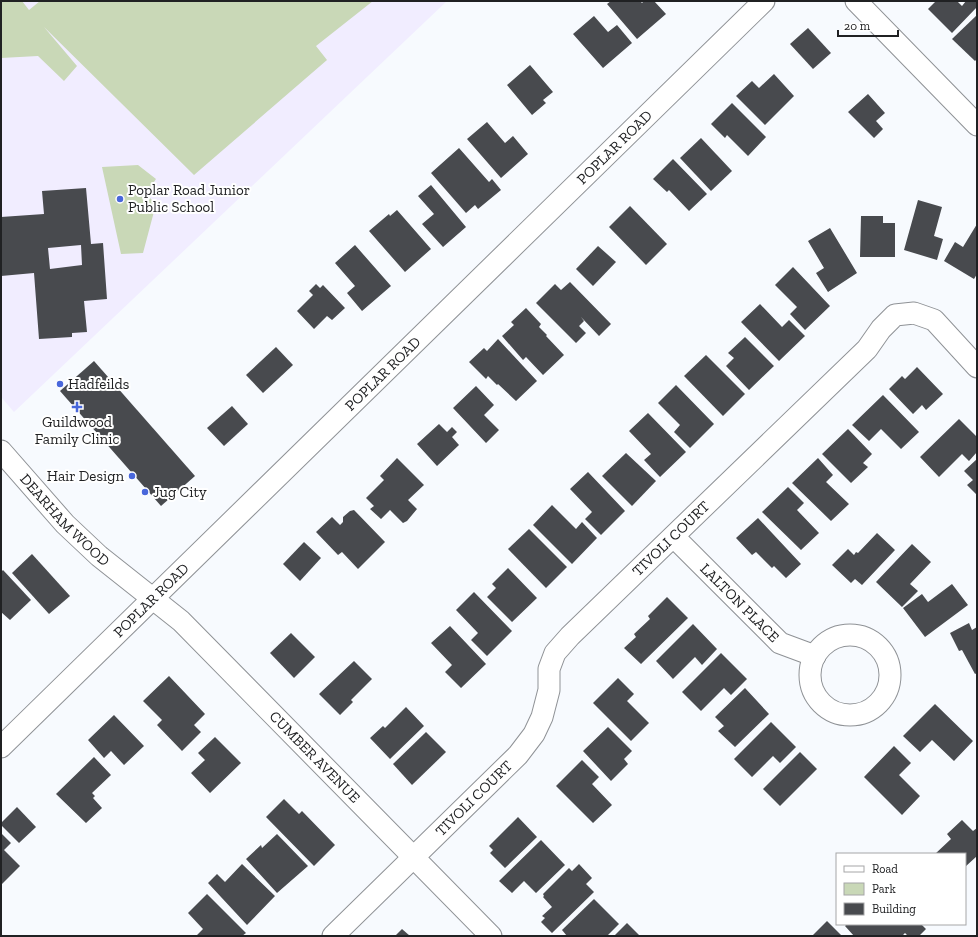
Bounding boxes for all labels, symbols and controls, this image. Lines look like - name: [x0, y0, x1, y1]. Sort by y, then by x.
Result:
- scale bar: [838, 12, 898, 38]
- text: 20 m: [844, 19, 871, 33]
- street label: POPLAR ROAD: [573, 106, 656, 188]
- place label: Poplar Road Junior Public School: [128, 181, 250, 216]
- marker: Poplar Road Junior Public School: [115, 194, 125, 204]
- street label: POPLAR ROAD: [341, 333, 424, 415]
- place label: Hadfeilds: [68, 375, 129, 393]
- marker: Hadfeilds: [55, 379, 65, 389]
- marker: Guildwood Family Clinic: [72, 402, 82, 412]
- place label: Guildwood Family Clinic: [35, 413, 119, 448]
- place label: Hair Design: [47, 467, 124, 485]
- street label: DEARHAM WOOD: [16, 470, 113, 570]
- marker: Hair Design: [127, 471, 137, 481]
- place label: Jug City: [153, 483, 207, 501]
- marker: Jug City: [140, 487, 150, 497]
- street label: TIVOLI COURT: [629, 497, 713, 580]
- street label: POPLAR ROAD: [110, 559, 193, 641]
- street label: LALTON PLACE: [697, 560, 783, 646]
- street label: CUMBER AVENUE: [266, 707, 364, 807]
- street label: TIVOLI COURT: [432, 757, 516, 840]
- legend: [836, 853, 966, 925]
- text: Road: [872, 862, 898, 876]
- text: Park: [872, 882, 897, 896]
- text: Building: [872, 902, 916, 916]

